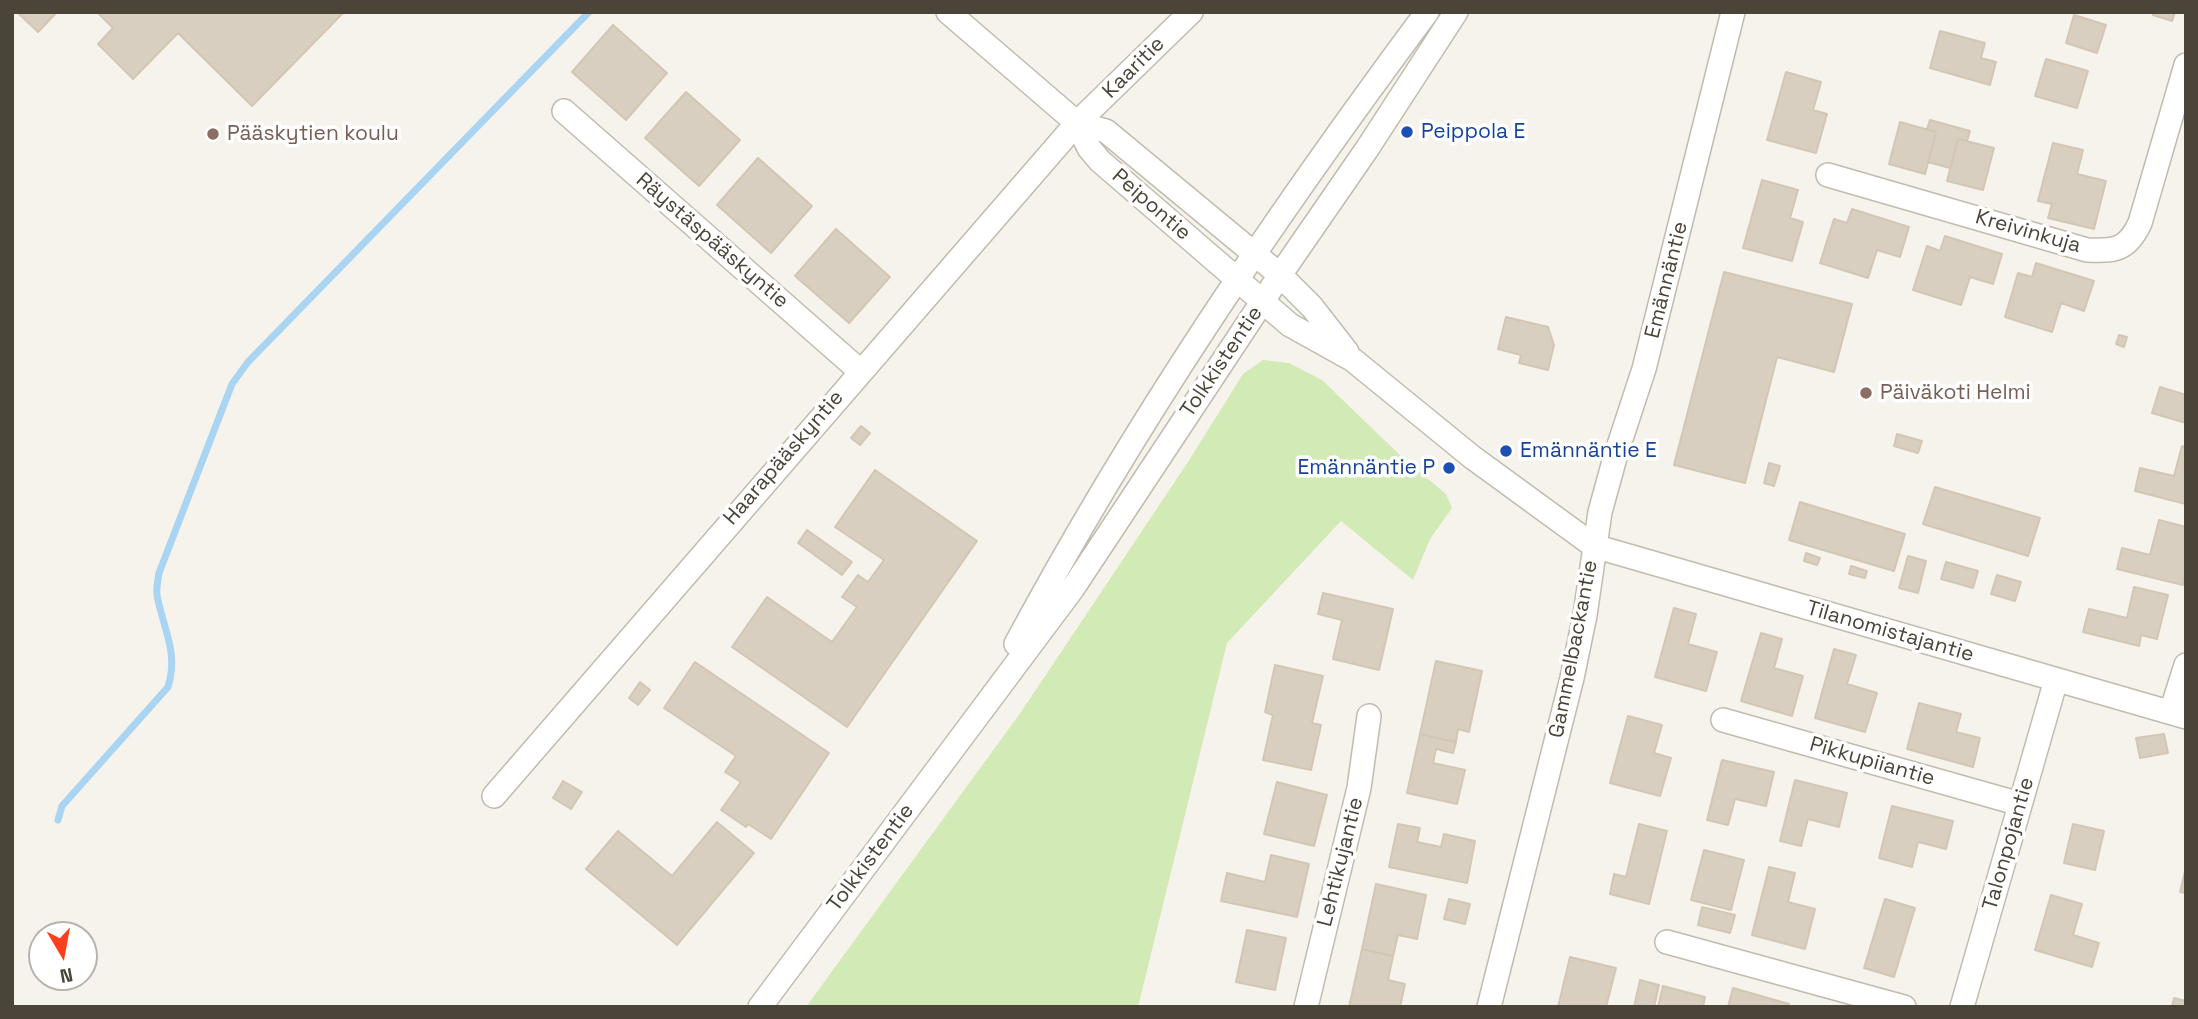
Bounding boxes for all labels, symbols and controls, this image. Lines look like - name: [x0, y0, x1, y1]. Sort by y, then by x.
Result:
- street label: Kaaritie: [1098, 32, 1170, 104]
- place label: Peippola E: [1421, 119, 1525, 145]
- place label: Pääskytien koulu: [227, 121, 399, 147]
- marker: Peippola E: [1399, 124, 1415, 140]
- marker: Pääskytien koulu: [205, 126, 221, 142]
- street label: Peipontie: [1106, 164, 1196, 246]
- street label: Räystäspääskyntie: [631, 168, 793, 314]
- street label: Kreivinkuja: [1972, 205, 2084, 259]
- street label: Emännäntie: [1640, 219, 1694, 341]
- street label: Tolkkistentie: [1176, 302, 1268, 422]
- place label: Päiväkoti Helmi: [1880, 380, 2031, 406]
- marker: Päiväkoti Helmi: [1858, 385, 1874, 401]
- street label: Haarapääskyntie: [719, 386, 849, 530]
- place label: Emännäntie E: [1520, 438, 1657, 464]
- marker: Emännäntie E: [1498, 443, 1514, 459]
- place label: Emännäntie P: [1297, 455, 1435, 481]
- marker: Emännäntie P: [1441, 460, 1457, 476]
- street label: Gammelbackantie: [1544, 558, 1604, 740]
- street label: Tilanomistajantie: [1803, 596, 1977, 668]
- street label: Pikkupiiantie: [1807, 732, 1937, 792]
- street label: Talonpojantie: [1978, 775, 2040, 913]
- street label: Lehtikujantie: [1313, 795, 1369, 929]
- street label: Tolkkistentie: [822, 799, 920, 917]
- north arrow: [28, 921, 98, 991]
- text: N: [58, 962, 75, 989]

